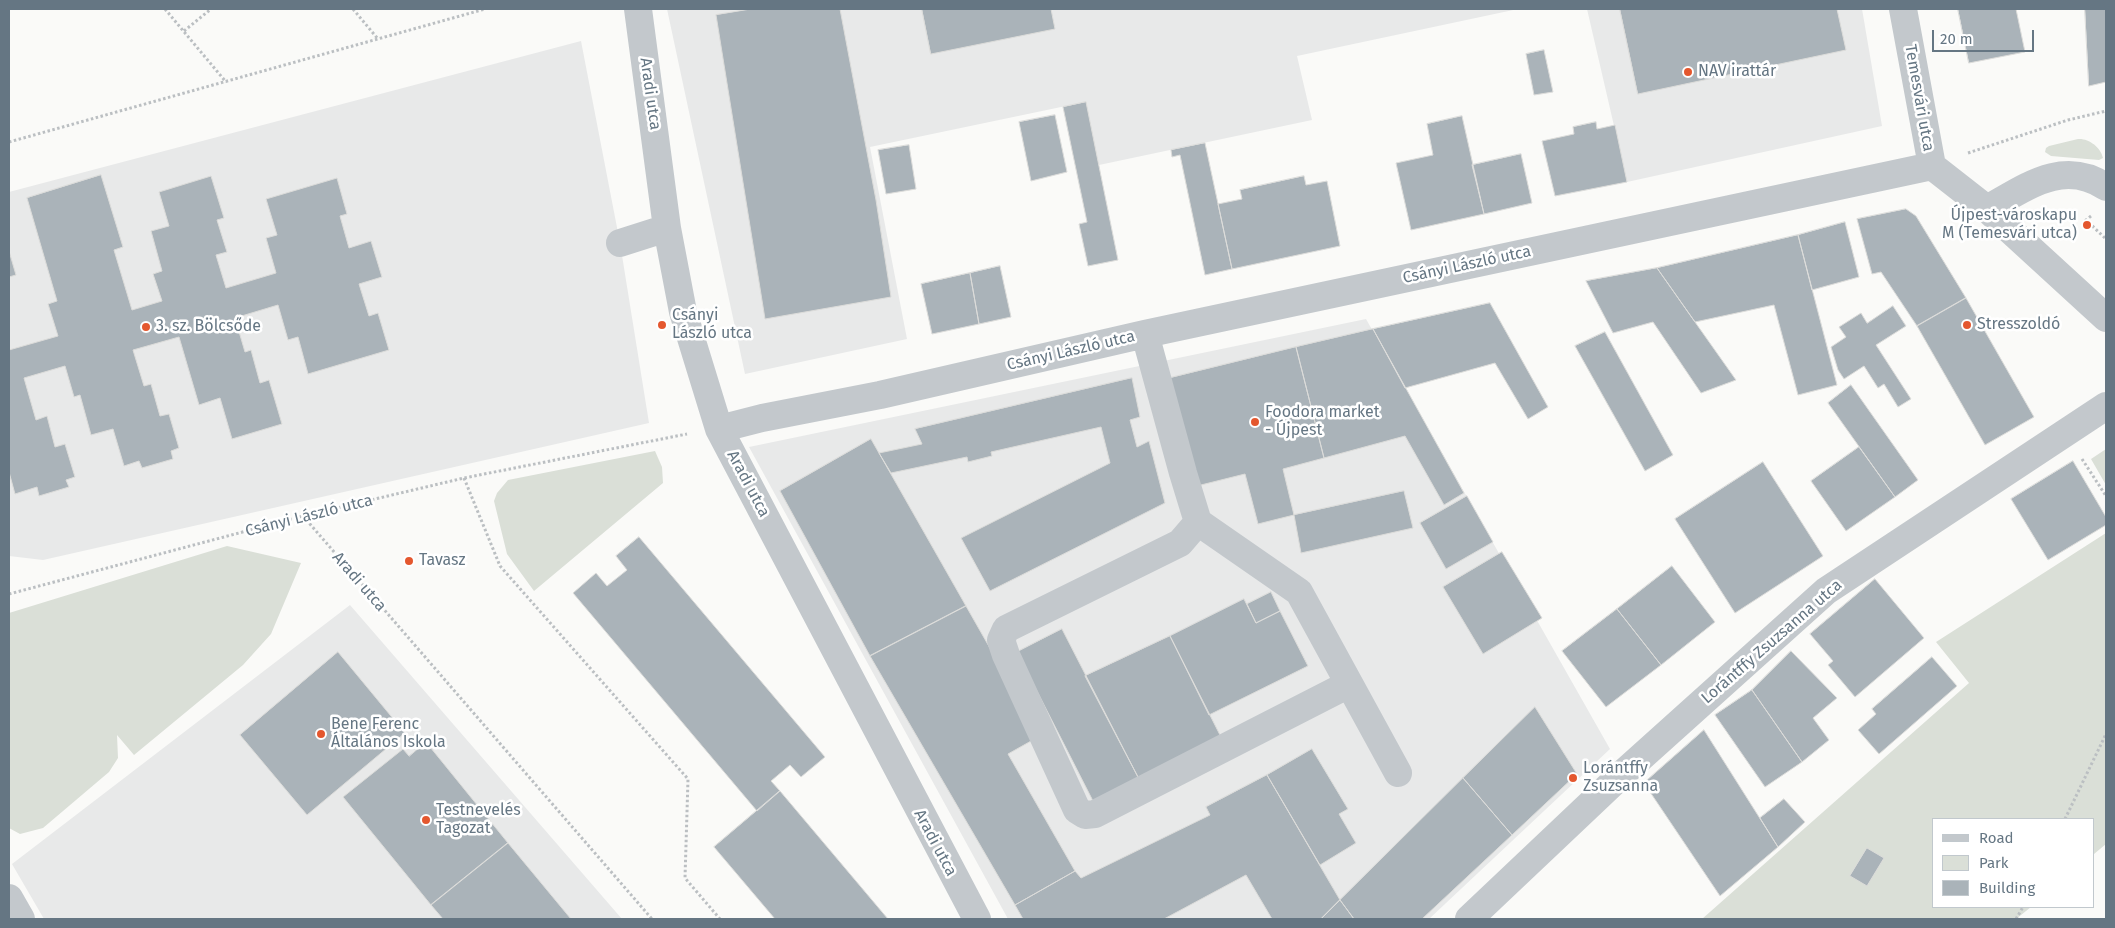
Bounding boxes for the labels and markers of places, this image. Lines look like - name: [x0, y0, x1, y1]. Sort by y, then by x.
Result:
- place label: NAV irattár: [1698, 62, 1776, 82]
- marker: NAV irattár: [1682, 66, 1694, 78]
- place label: Újpest-városkapu M (Temesvári utca): [1942, 206, 2077, 244]
- marker: Újpest-városkapu M (Temesvári utca): [2081, 219, 2093, 231]
- place label: Csányi László utca: [672, 306, 752, 344]
- place label: Stresszoldó: [1977, 315, 2060, 335]
- place label: 3. sz. Bölcsőde: [156, 317, 261, 337]
- marker: Csányi László utca: [656, 319, 668, 331]
- marker: Stresszoldó: [1961, 319, 1973, 331]
- marker: 3. sz. Bölcsőde: [140, 321, 152, 333]
- place label: Foodora market - Újpest: [1265, 403, 1380, 441]
- marker: Foodora market - Újpest: [1249, 416, 1261, 428]
- place label: Tavasz: [419, 551, 466, 571]
- marker: Tavasz: [403, 555, 415, 567]
- place label: Bene Ferenc Általános Iskola: [331, 715, 446, 753]
- marker: Bene Ferenc Általános Iskola: [315, 728, 327, 740]
- place label: Lorántffy Zsuzsanna: [1583, 759, 1658, 797]
- marker: Lorántffy Zsuzsanna: [1567, 772, 1579, 784]
- place label: Testnevelés Tagozat: [436, 801, 521, 839]
- marker: Testnevelés Tagozat: [420, 814, 432, 826]

